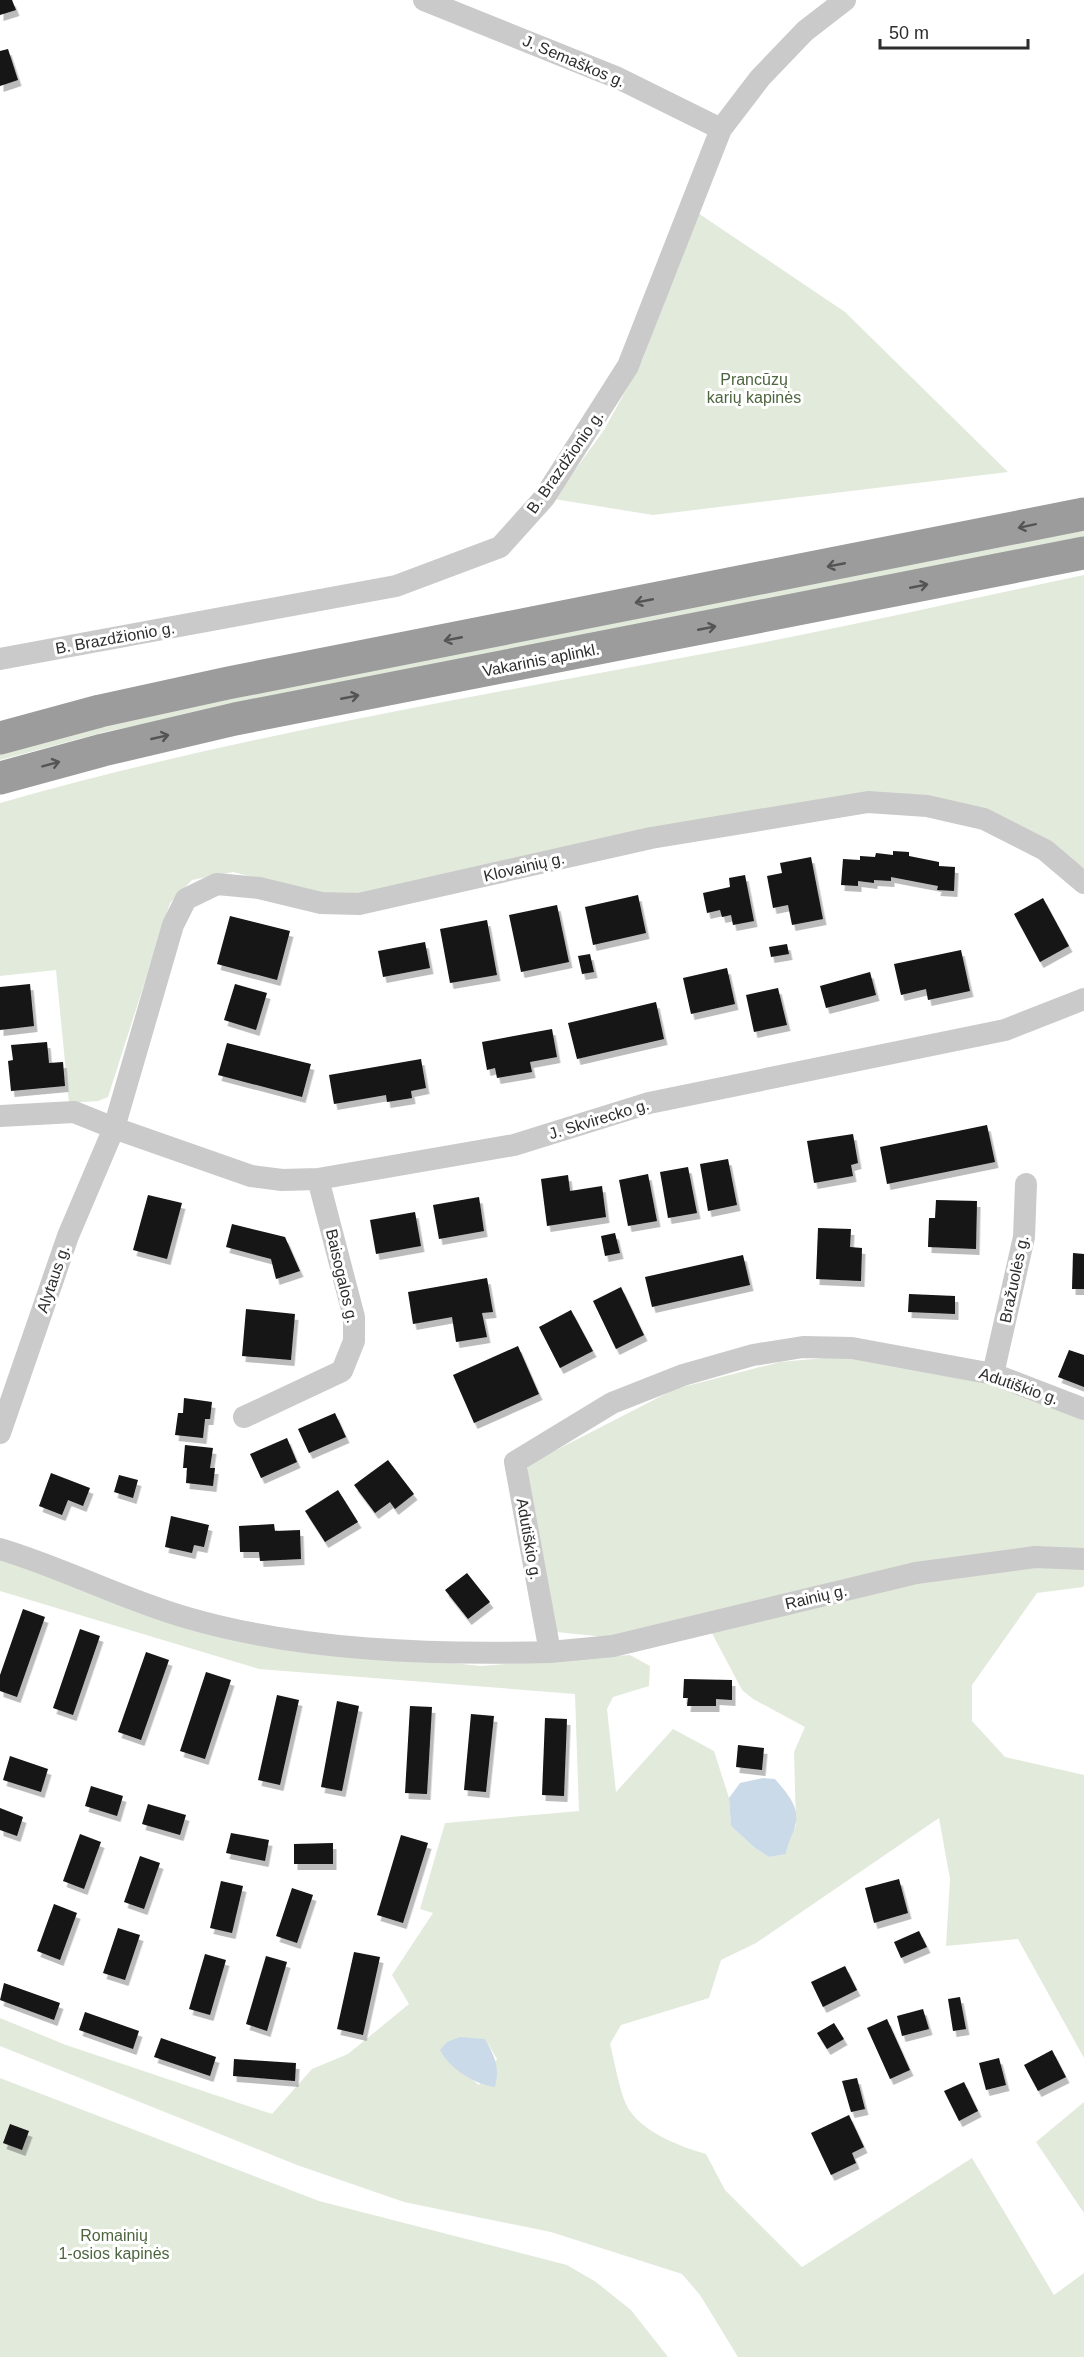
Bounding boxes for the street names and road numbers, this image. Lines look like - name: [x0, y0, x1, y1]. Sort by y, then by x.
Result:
- street label: J. Semaškos g.: [520, 32, 628, 90]
- street label: B. Brazdžionio g.: [523, 408, 607, 516]
- street label: B. Brazdžionio g.: [54, 619, 176, 657]
- street label: Vakarinis aplinkl.: [481, 640, 601, 680]
- street label: Klovainių g.: [482, 849, 566, 885]
- street label: J. Skvirecko g.: [547, 1096, 651, 1142]
- street label: Baisogalos g.: [323, 1227, 361, 1325]
- street label: Bražuolės g.: [996, 1234, 1032, 1324]
- street label: Alytaus g.: [34, 1243, 72, 1315]
- street label: Adutiškio g.: [977, 1364, 1061, 1408]
- street label: Adutiškio g.: [513, 1497, 545, 1581]
- street label: Rainių g.: [783, 1582, 849, 1612]

